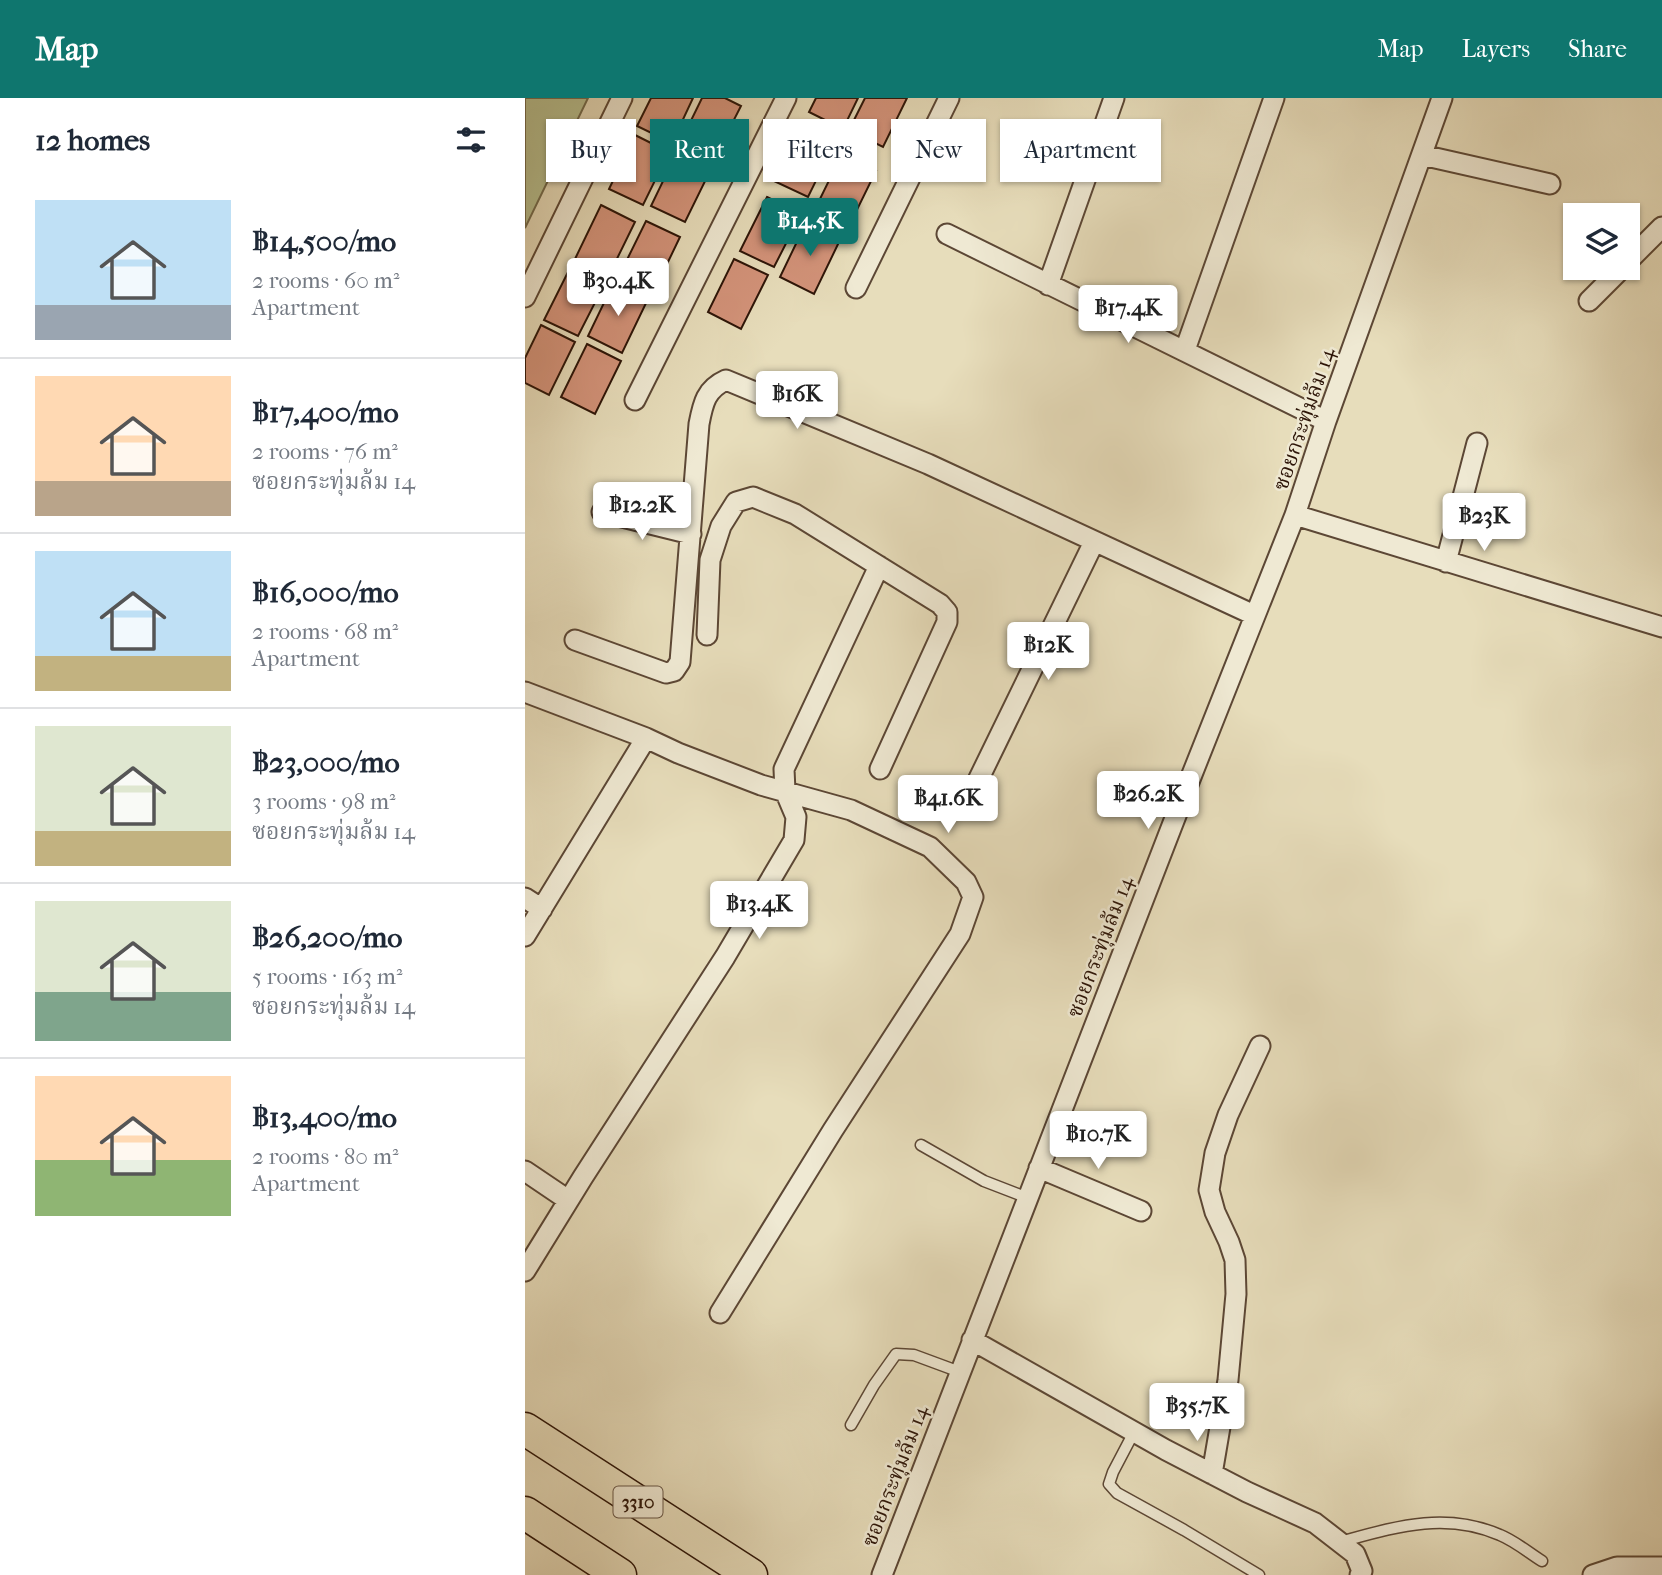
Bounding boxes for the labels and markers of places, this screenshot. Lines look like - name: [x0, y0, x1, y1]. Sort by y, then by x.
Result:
- pin: ฿14.5K: [753, 198, 867, 258]
- pin: ฿30.4K: [561, 258, 675, 318]
- pin: ฿17.4K: [1071, 286, 1185, 345]
- pin: ฿16K: [756, 372, 838, 431]
- pin: ฿12.2K: [585, 482, 699, 542]
- pin: ฿23K: [1443, 494, 1525, 553]
- pin: ฿12K: [1007, 622, 1089, 682]
- pin: ฿26.2K: [1091, 772, 1205, 831]
- pin: ฿41.6K: [891, 776, 1005, 835]
- pin: ฿13.4K: [702, 882, 816, 941]
- pin: ฿10.7K: [1041, 1112, 1155, 1171]
- pin: ฿35.7K: [1140, 1384, 1254, 1443]

